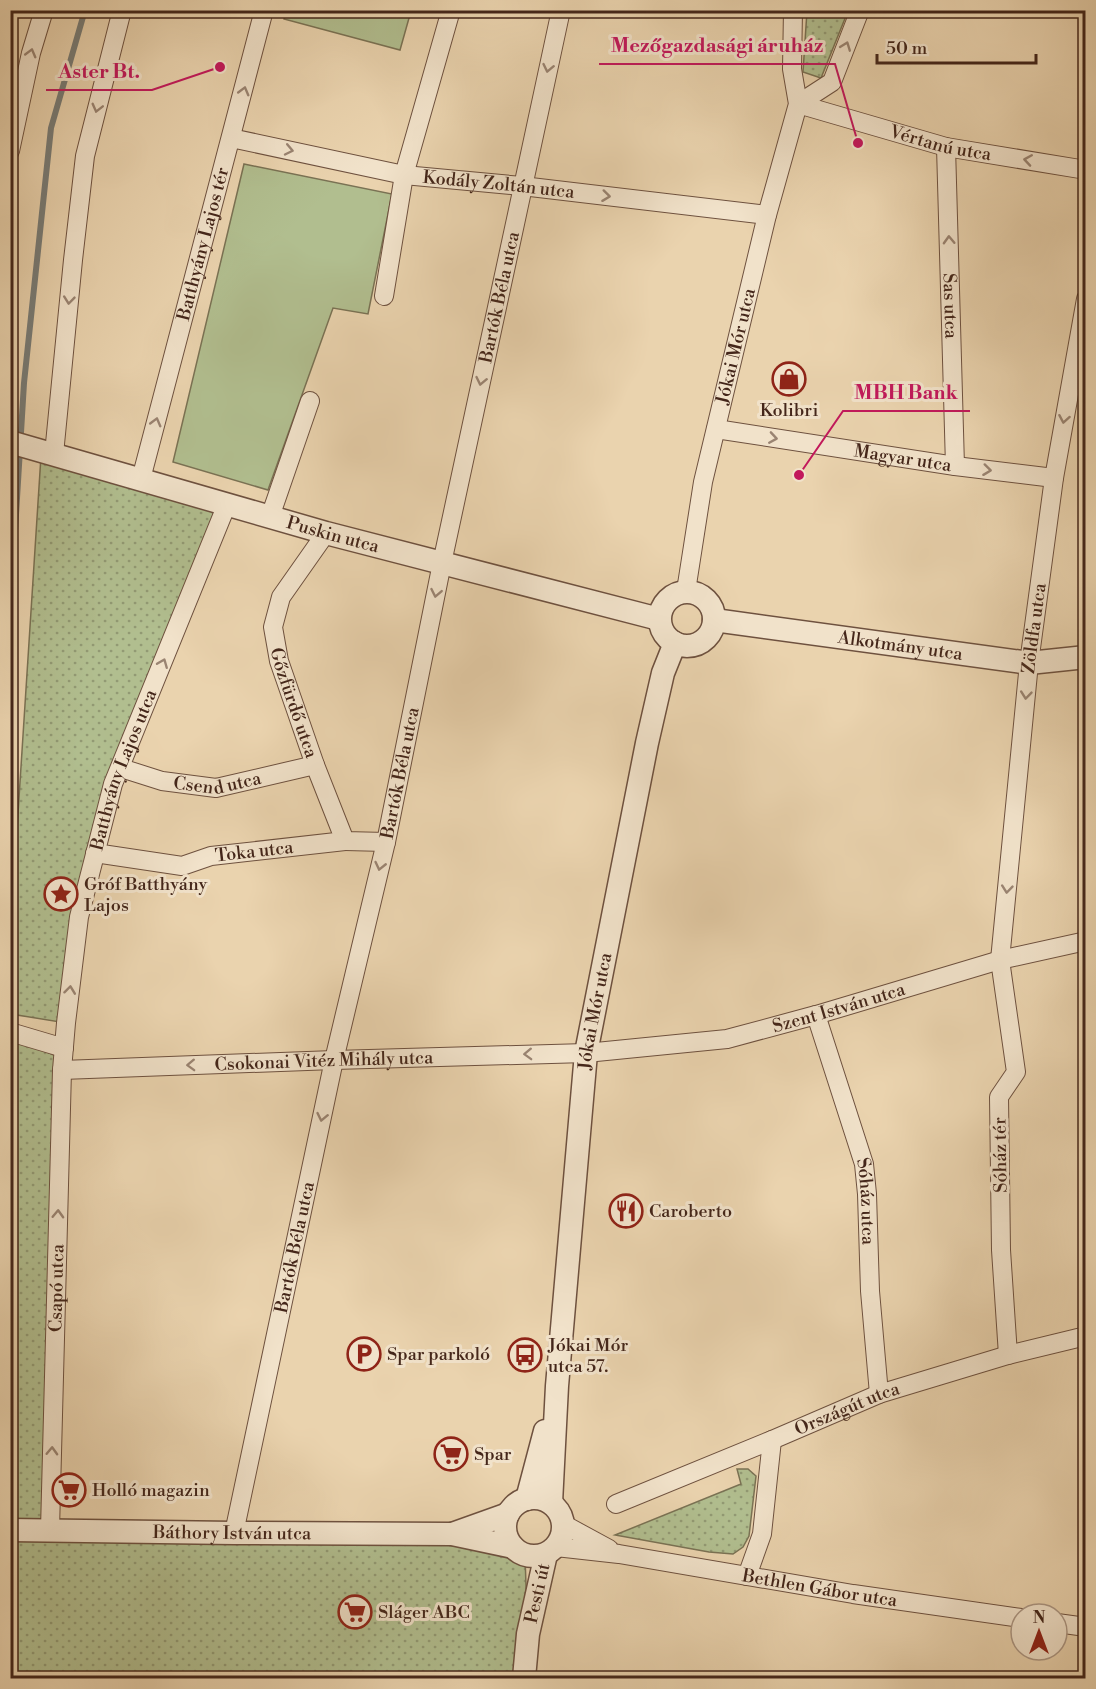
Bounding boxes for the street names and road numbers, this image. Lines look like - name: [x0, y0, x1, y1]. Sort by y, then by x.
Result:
- street label: Vértanú utca: [886, 120, 994, 166]
- street label: Batthyány Lajos tér: [172, 165, 234, 324]
- street label: Kodály Zoltán utca: [422, 166, 577, 204]
- street label: Bartók Béla utca: [474, 229, 525, 366]
- street label: Sas utca: [938, 273, 962, 340]
- street label: Jókai Mór utca: [711, 285, 761, 408]
- street label: Magyar utca: [852, 440, 954, 477]
- street label: Puskin utca: [284, 511, 383, 559]
- street label: Zöldfa utca: [1017, 581, 1052, 675]
- street label: Alkotmány utca: [835, 626, 965, 666]
- street label: Gőzfürdő utca: [265, 646, 323, 762]
- street label: Batthyány Lajos utca: [85, 685, 163, 854]
- street label: Bartók Béla utca: [376, 704, 425, 842]
- street label: Csend utca: [172, 767, 264, 800]
- street label: Toka utca: [214, 836, 295, 867]
- street label: Jókai Mór utca: [573, 950, 618, 1072]
- street label: Szent István utca: [770, 978, 909, 1038]
- street label: Csokonai Vitéz Mihály utca: [214, 1046, 434, 1076]
- street label: Sóház tér: [988, 1117, 1013, 1193]
- street label: Sóház utca: [851, 1155, 880, 1246]
- street label: Bartók Béla utca: [270, 1179, 320, 1316]
- street label: Csapó utca: [44, 1243, 69, 1333]
- street label: Országút utca: [791, 1377, 903, 1441]
- street label: Báthory István utca: [152, 1521, 312, 1545]
- street label: Pesti út: [520, 1560, 556, 1626]
- street label: Bethlen Gábor utca: [739, 1564, 900, 1612]

